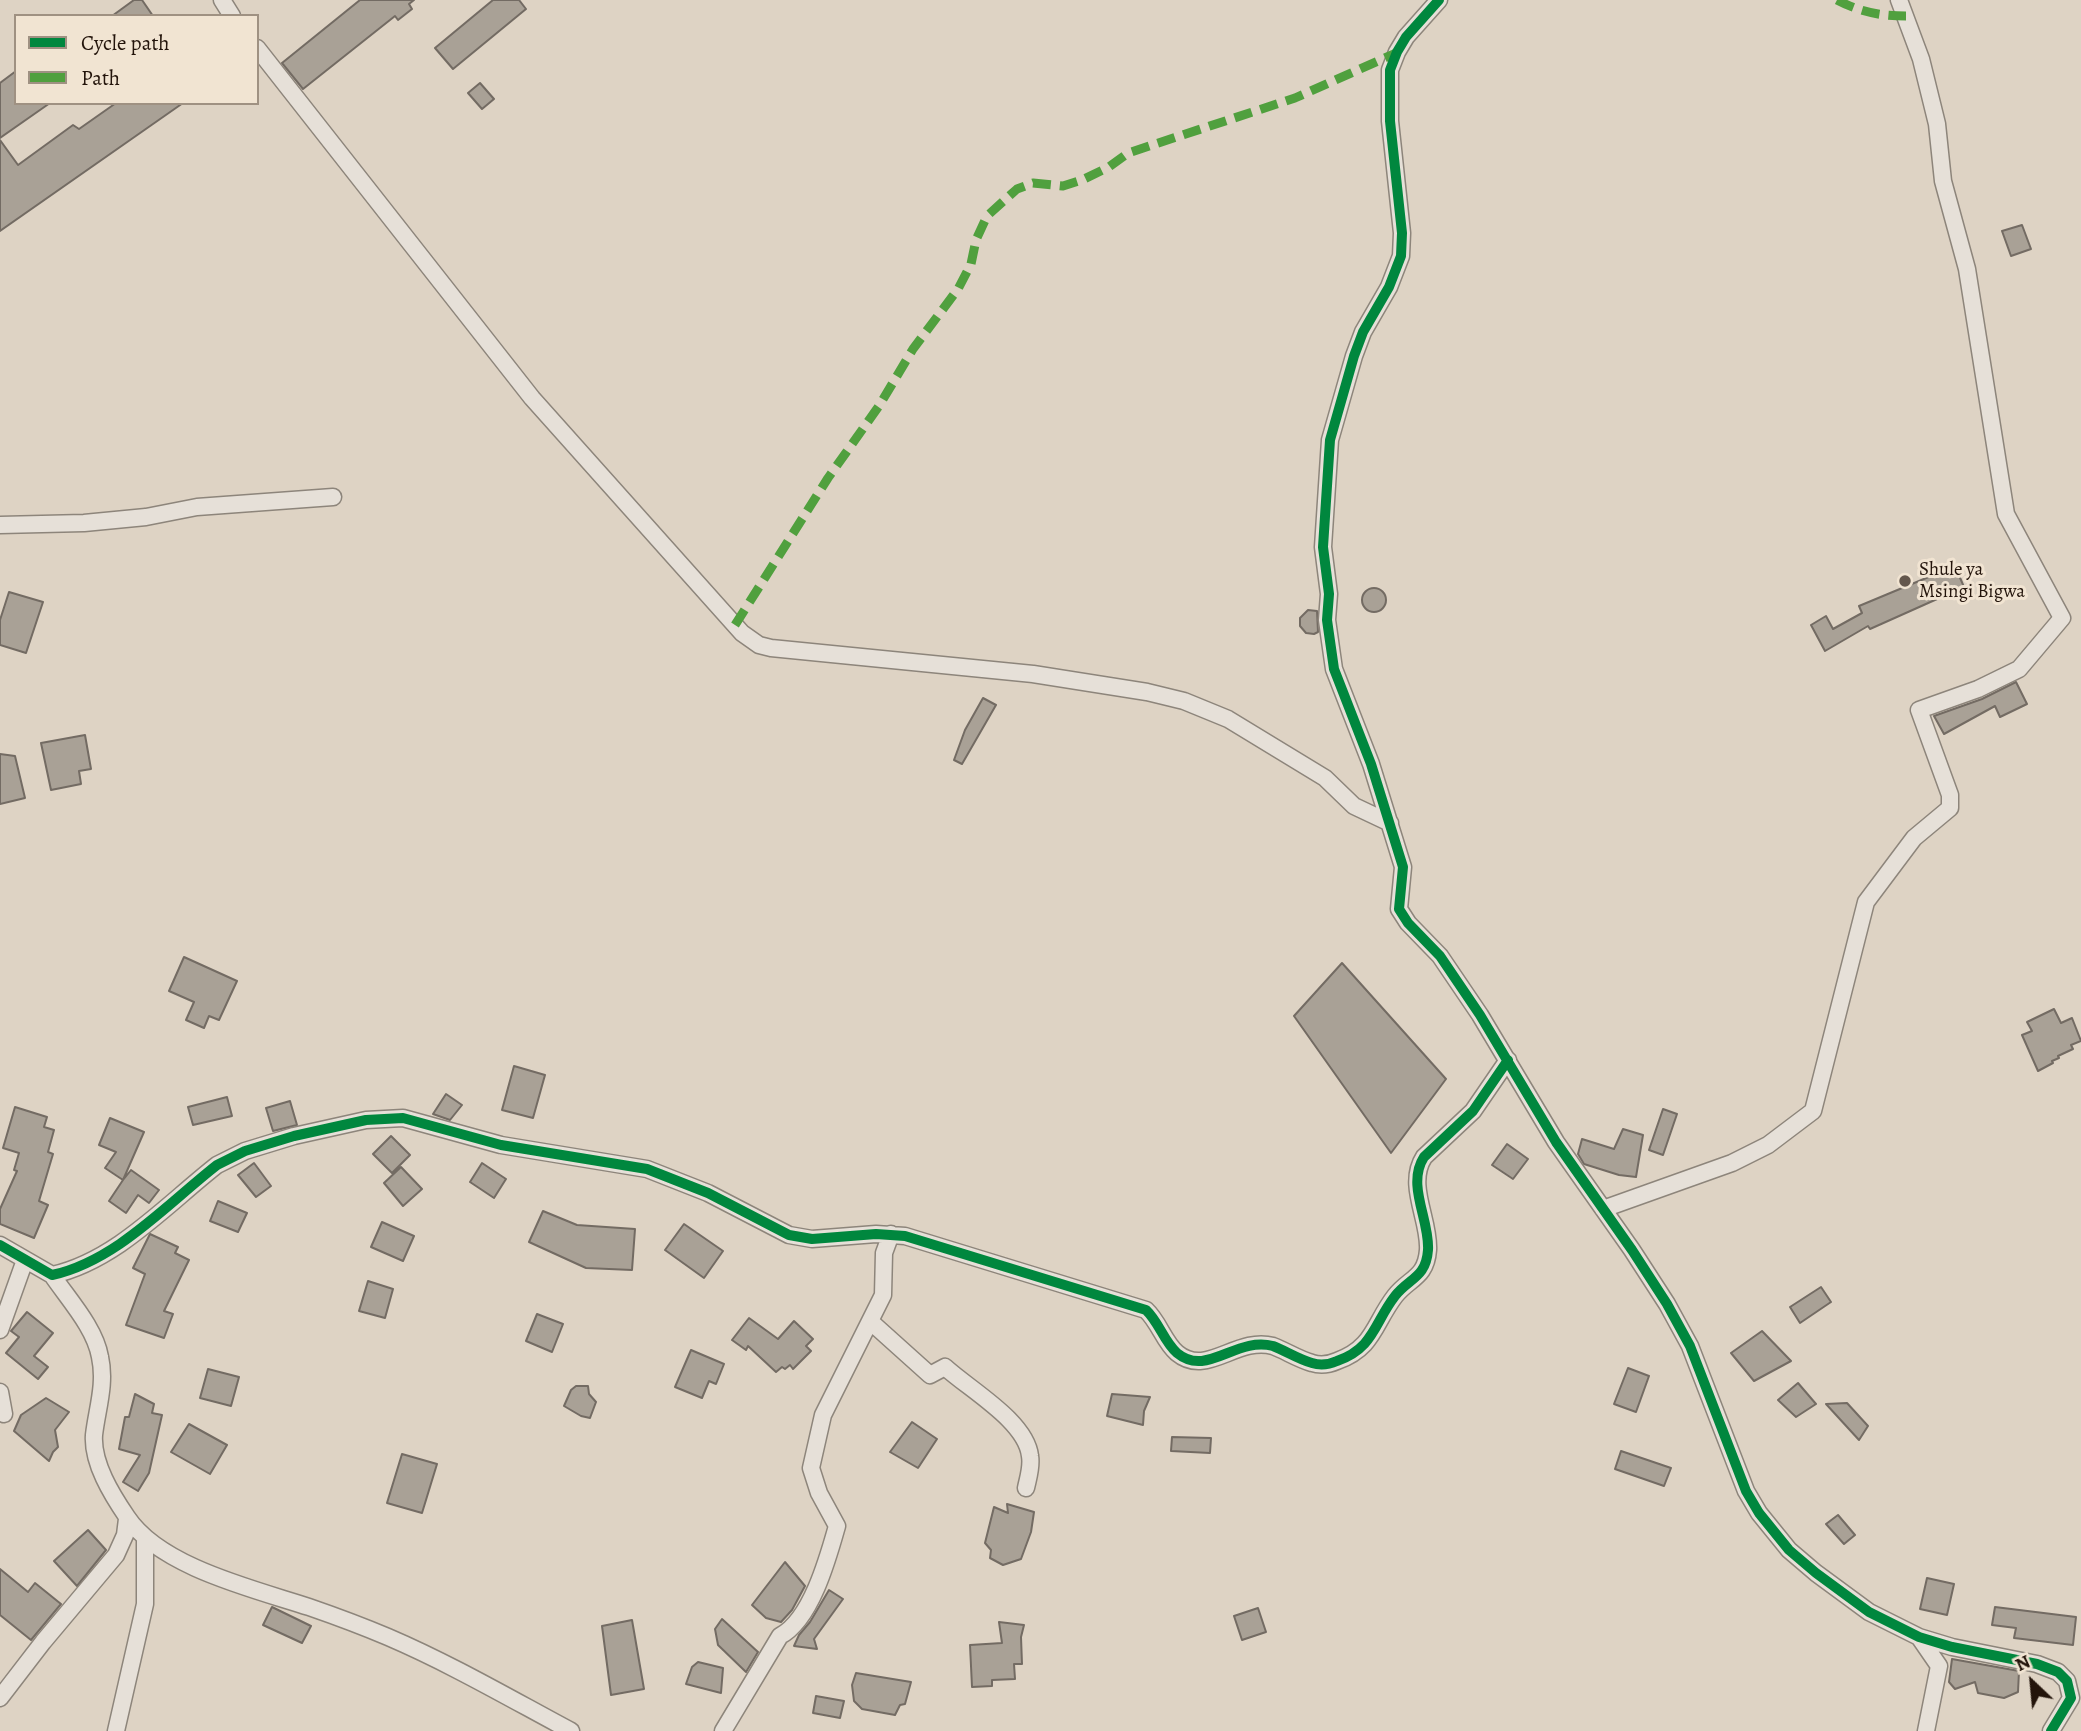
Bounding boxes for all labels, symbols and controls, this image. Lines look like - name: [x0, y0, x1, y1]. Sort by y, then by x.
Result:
- legend: [14, 14, 259, 105]
- text: Cycle path: [81, 29, 170, 57]
- text: Path: [81, 64, 120, 92]
- place label: Shule ya Msingi Bigwa: [1919, 559, 2025, 603]
- marker: Shule ya Msingi Bigwa: [1897, 573, 1913, 589]
- north arrow: [1997, 1647, 2067, 1717]
- text: N: [2011, 1648, 2035, 1678]

